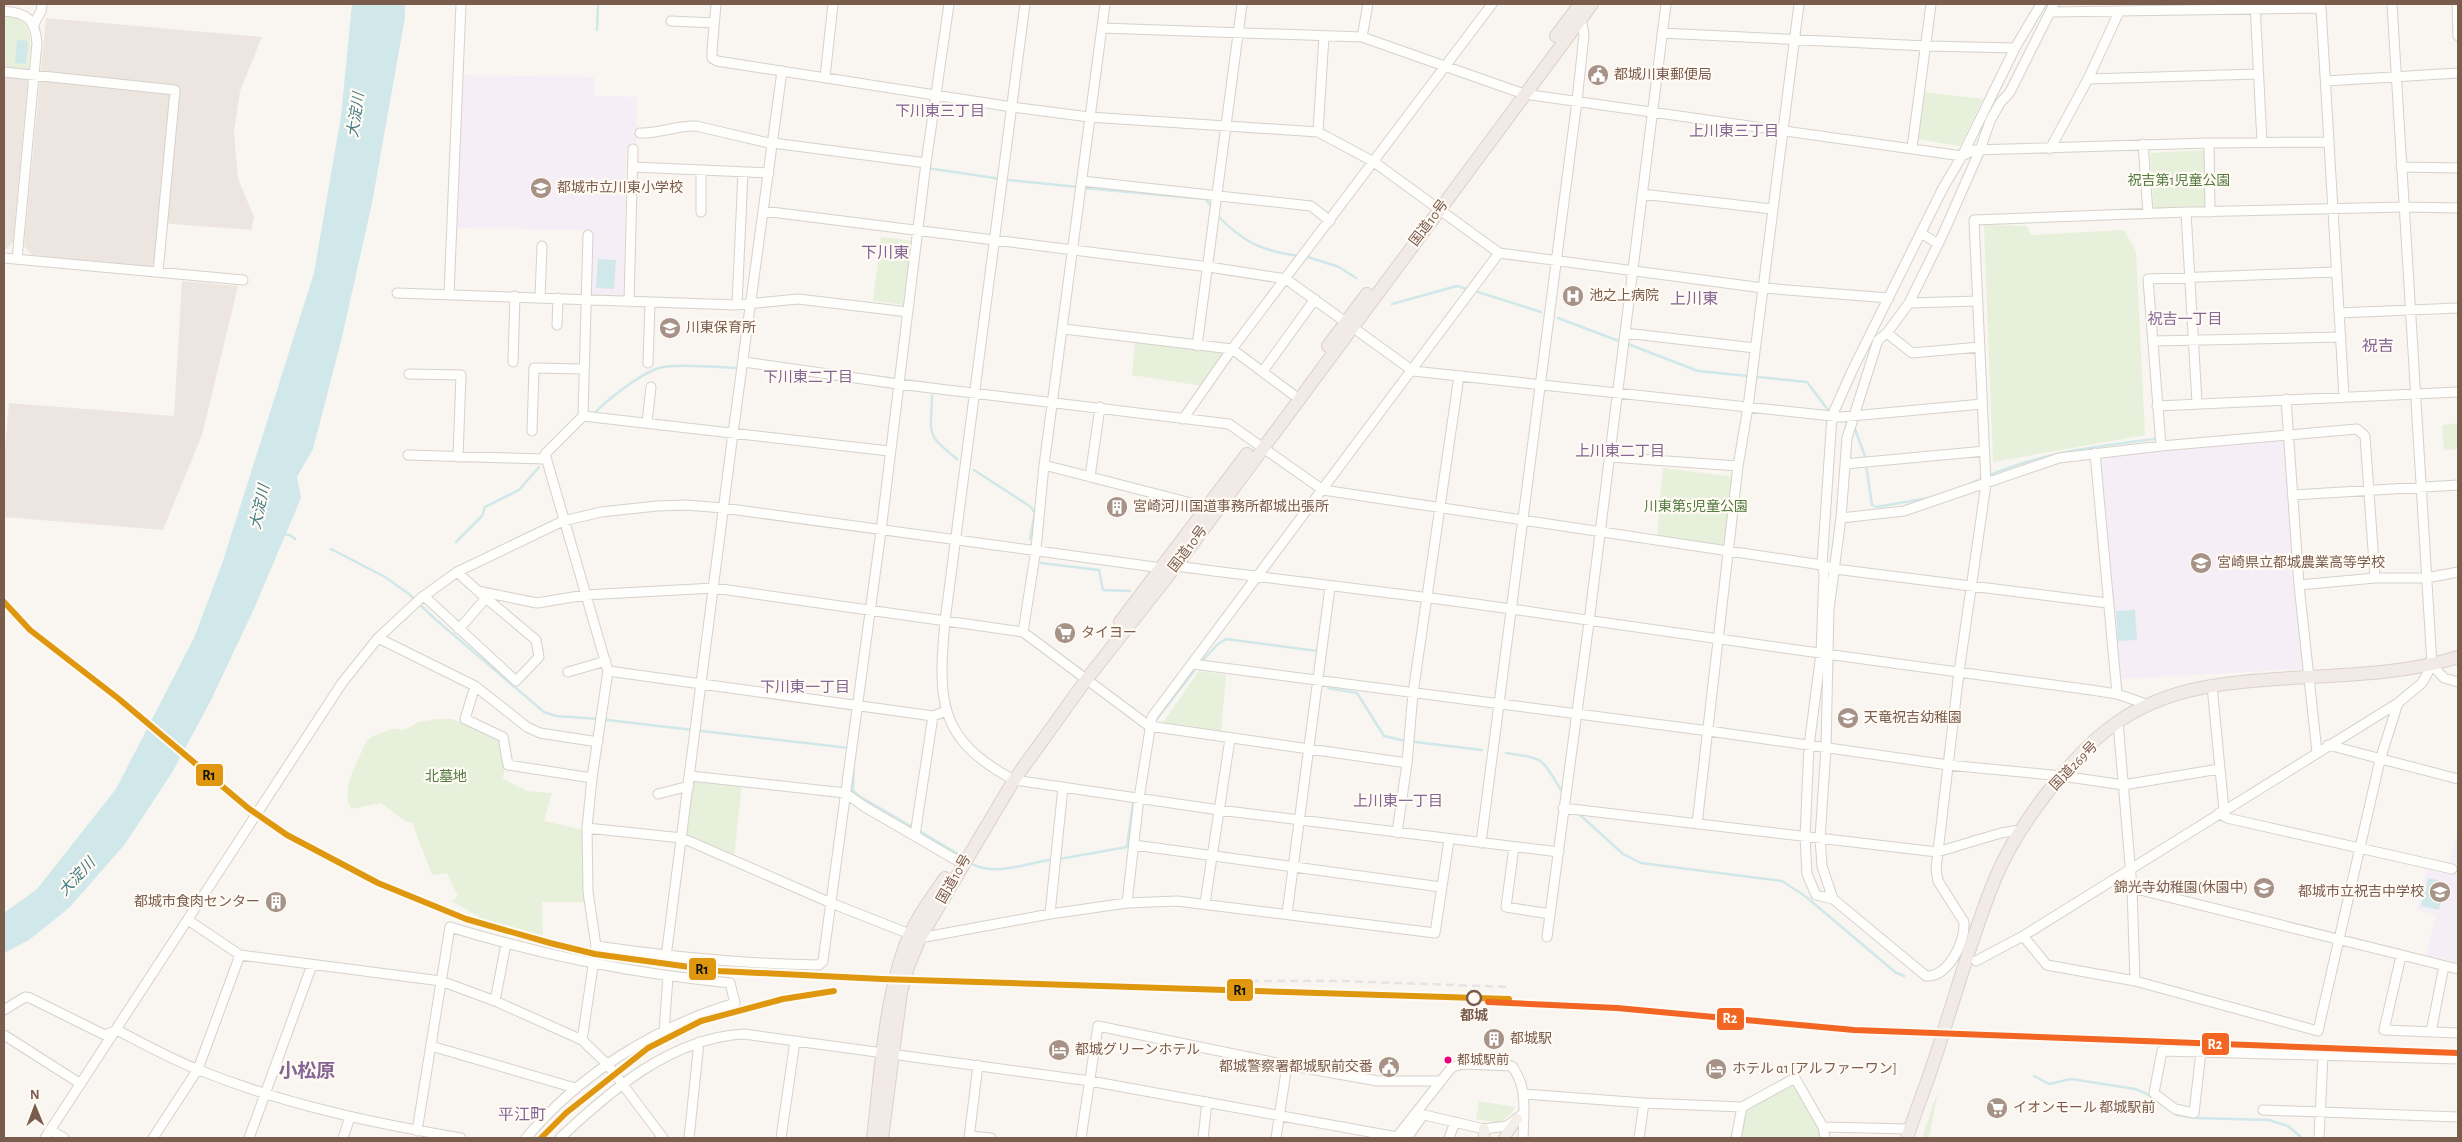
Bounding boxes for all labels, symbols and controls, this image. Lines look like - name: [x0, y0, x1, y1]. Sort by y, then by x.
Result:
- public building icon: 都城川東郵便局: [1586, 63, 1610, 87]
- place label: 都城川東郵便局: [1614, 67, 1712, 82]
- water label: 大淀川: [344, 90, 367, 138]
- district label: 下川東三丁目: [895, 103, 985, 119]
- district label: 上川東三丁目: [1689, 123, 1779, 139]
- park label: 祝吉第1児童公園: [2128, 172, 2230, 188]
- school or university icon: 都城市立川東小学校: [529, 176, 553, 200]
- place label: 都城市立川東小学校: [557, 180, 683, 195]
- street label: 国道10号: [1406, 197, 1451, 249]
- district label: 下川東: [861, 244, 909, 261]
- hospital icon: 池之上病院: [1561, 284, 1585, 308]
- place label: 池之上病院: [1589, 288, 1659, 303]
- district label: 上川東: [1670, 290, 1718, 307]
- district label: 祝吉一丁目: [2147, 311, 2223, 327]
- school or university icon: 川東保育所: [658, 316, 682, 340]
- place label: 川東保育所: [686, 320, 756, 335]
- district label: 祝吉: [2362, 338, 2394, 354]
- district label: 下川東二丁目: [763, 369, 853, 385]
- district label: 上川東二丁目: [1575, 443, 1665, 459]
- water label: 大淀川: [247, 481, 272, 531]
- building icon: 宮崎河川国道事務所都城出張所: [1105, 495, 1129, 519]
- park label: 川東第5児童公園: [1644, 498, 1748, 514]
- place label: 宮崎河川国道事務所都城出張所: [1133, 499, 1329, 514]
- street label: 国道10号: [1165, 523, 1210, 575]
- school or university icon: 宮崎県立都城農業高等学校: [2189, 551, 2213, 575]
- place label: 宮崎県立都城農業高等学校: [2217, 554, 2385, 570]
- supermarket icon: タイヨー: [1053, 621, 1077, 645]
- place label: タイヨー: [1081, 625, 1137, 640]
- district label: 下川東一丁目: [760, 679, 850, 695]
- school or university icon: 天竜祝吉幼稚園: [1836, 706, 1860, 730]
- place label: 天竜祝吉幼稚園: [1864, 710, 1962, 725]
- street label: 国道269号: [2047, 738, 2100, 793]
- line badge: R1: [195, 763, 224, 787]
- park label: 北墓地: [425, 768, 467, 784]
- text: R1: [202, 769, 216, 783]
- district label: 上川東一丁目: [1353, 793, 1443, 809]
- street label: 国道10号: [934, 852, 974, 906]
- water label: 大淀川: [55, 853, 99, 899]
- school or university icon: 錦光寺幼稚園(休園中): [2252, 876, 2276, 900]
- place label: 錦光寺幼稚園(休園中): [2114, 879, 2248, 895]
- school or university icon: 都城市立祝吉中学校: [2428, 880, 2452, 904]
- place label: 都城市立祝吉中学校: [2298, 884, 2424, 899]
- building icon: 都城市食肉センター: [264, 890, 288, 914]
- place label: 都城市食肉センター: [134, 894, 260, 909]
- line badge: R1: [688, 957, 717, 981]
- text: R1: [695, 963, 709, 977]
- line badge: R1: [1226, 978, 1254, 1002]
- text: R1: [1233, 984, 1247, 998]
- marker: 都城: [1466, 990, 1482, 1006]
- place label: 都城: [1460, 1007, 1488, 1023]
- line badge: R2: [1716, 1007, 1745, 1031]
- text: R2: [1723, 1012, 1738, 1026]
- building icon: 都城駅: [1482, 1027, 1506, 1051]
- place label: 都城駅: [1510, 1031, 1552, 1046]
- line badge: R2: [2201, 1032, 2230, 1056]
- hotel icon: 都城グリーンホテル: [1047, 1038, 1071, 1062]
- text: R2: [2208, 1038, 2223, 1052]
- place label: 都城グリーンホテル: [1075, 1042, 1200, 1057]
- place label: 都城駅前: [1457, 1052, 1509, 1067]
- public building icon: 都城警察署都城駅前交番: [1377, 1055, 1401, 1079]
- marker: 都城駅前: [1443, 1055, 1453, 1065]
- hotel icon: ホテル α1 [アルファーワン]: [1704, 1057, 1728, 1081]
- place label: 都城警察署都城駅前交番: [1219, 1058, 1373, 1074]
- district label: 小松原: [278, 1061, 336, 1081]
- place label: ホテル α1 [アルファーワン]: [1732, 1062, 1897, 1076]
- north arrow: [10, 1082, 60, 1132]
- text: N: [30, 1088, 40, 1102]
- supermarket icon: イオンモール 都城駅前: [1985, 1096, 2009, 1120]
- place label: イオンモール 都城駅前: [2013, 1099, 2155, 1115]
- district label: 平江町: [498, 1106, 546, 1123]

